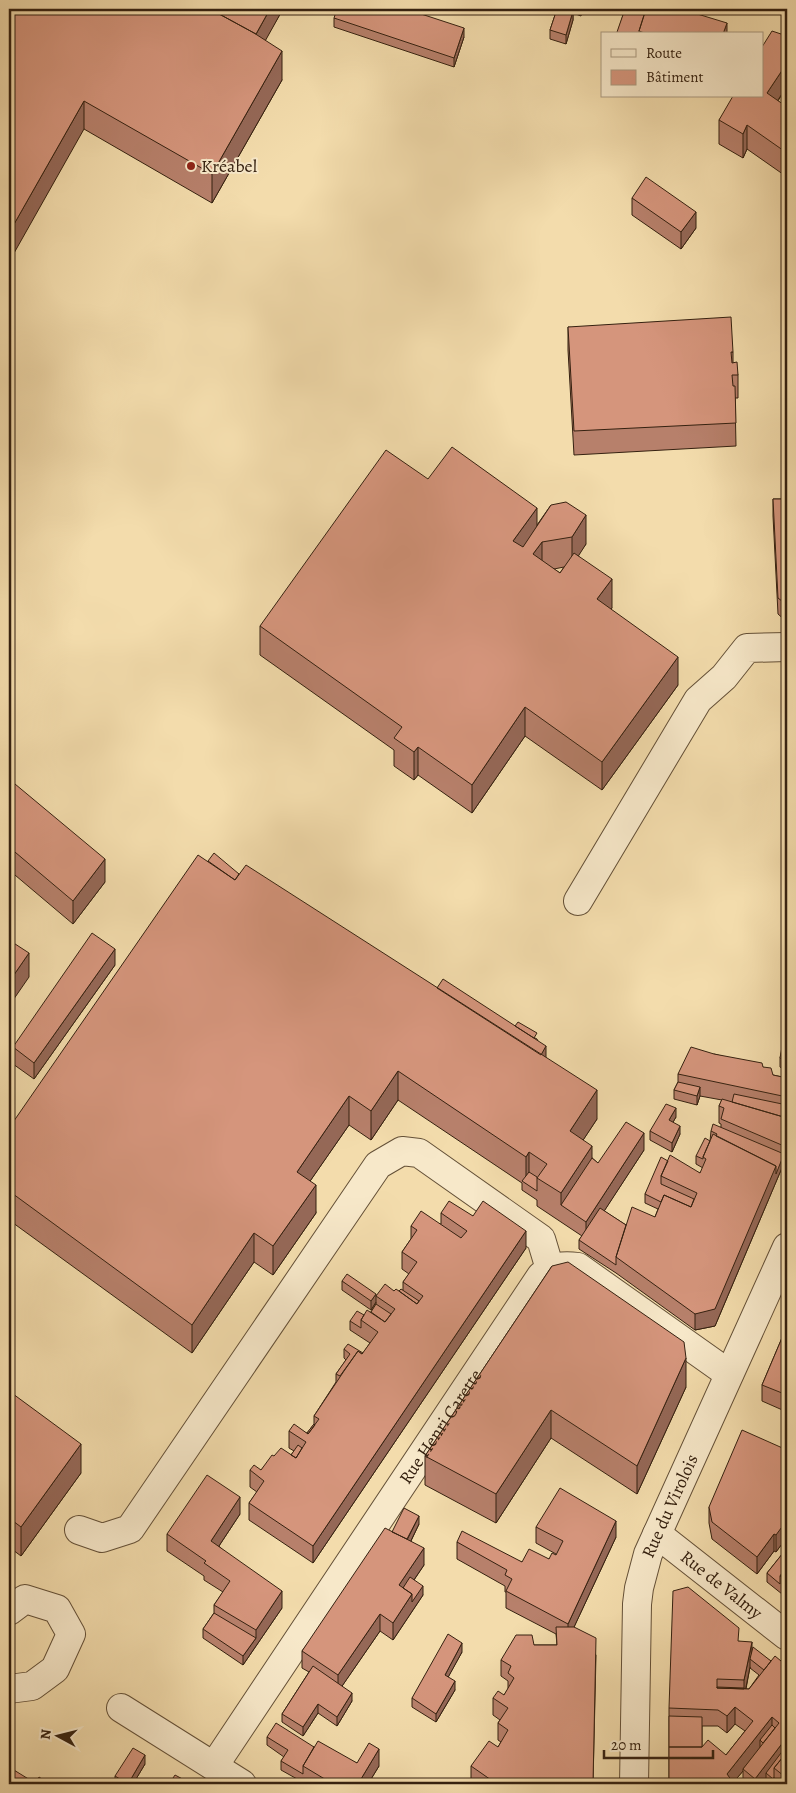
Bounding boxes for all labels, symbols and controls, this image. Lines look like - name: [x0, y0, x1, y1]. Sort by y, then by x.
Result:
- legend: [601, 32, 764, 98]
- text: Route: [646, 43, 682, 63]
- text: Bâtiment: [646, 67, 704, 87]
- place label: Kréabel: [201, 154, 258, 178]
- marker: Kréabel: [185, 160, 197, 172]
- street label: Rue Henri Carette: [394, 1365, 487, 1489]
- street label: Rue du Virolois: [636, 1450, 704, 1562]
- street label: Rue de Valmy: [675, 1545, 768, 1625]
- north arrow: [32, 1710, 82, 1760]
- text: N: [36, 1728, 56, 1741]
- scale bar: [604, 1728, 712, 1760]
- text: 20 m: [611, 1735, 642, 1755]

